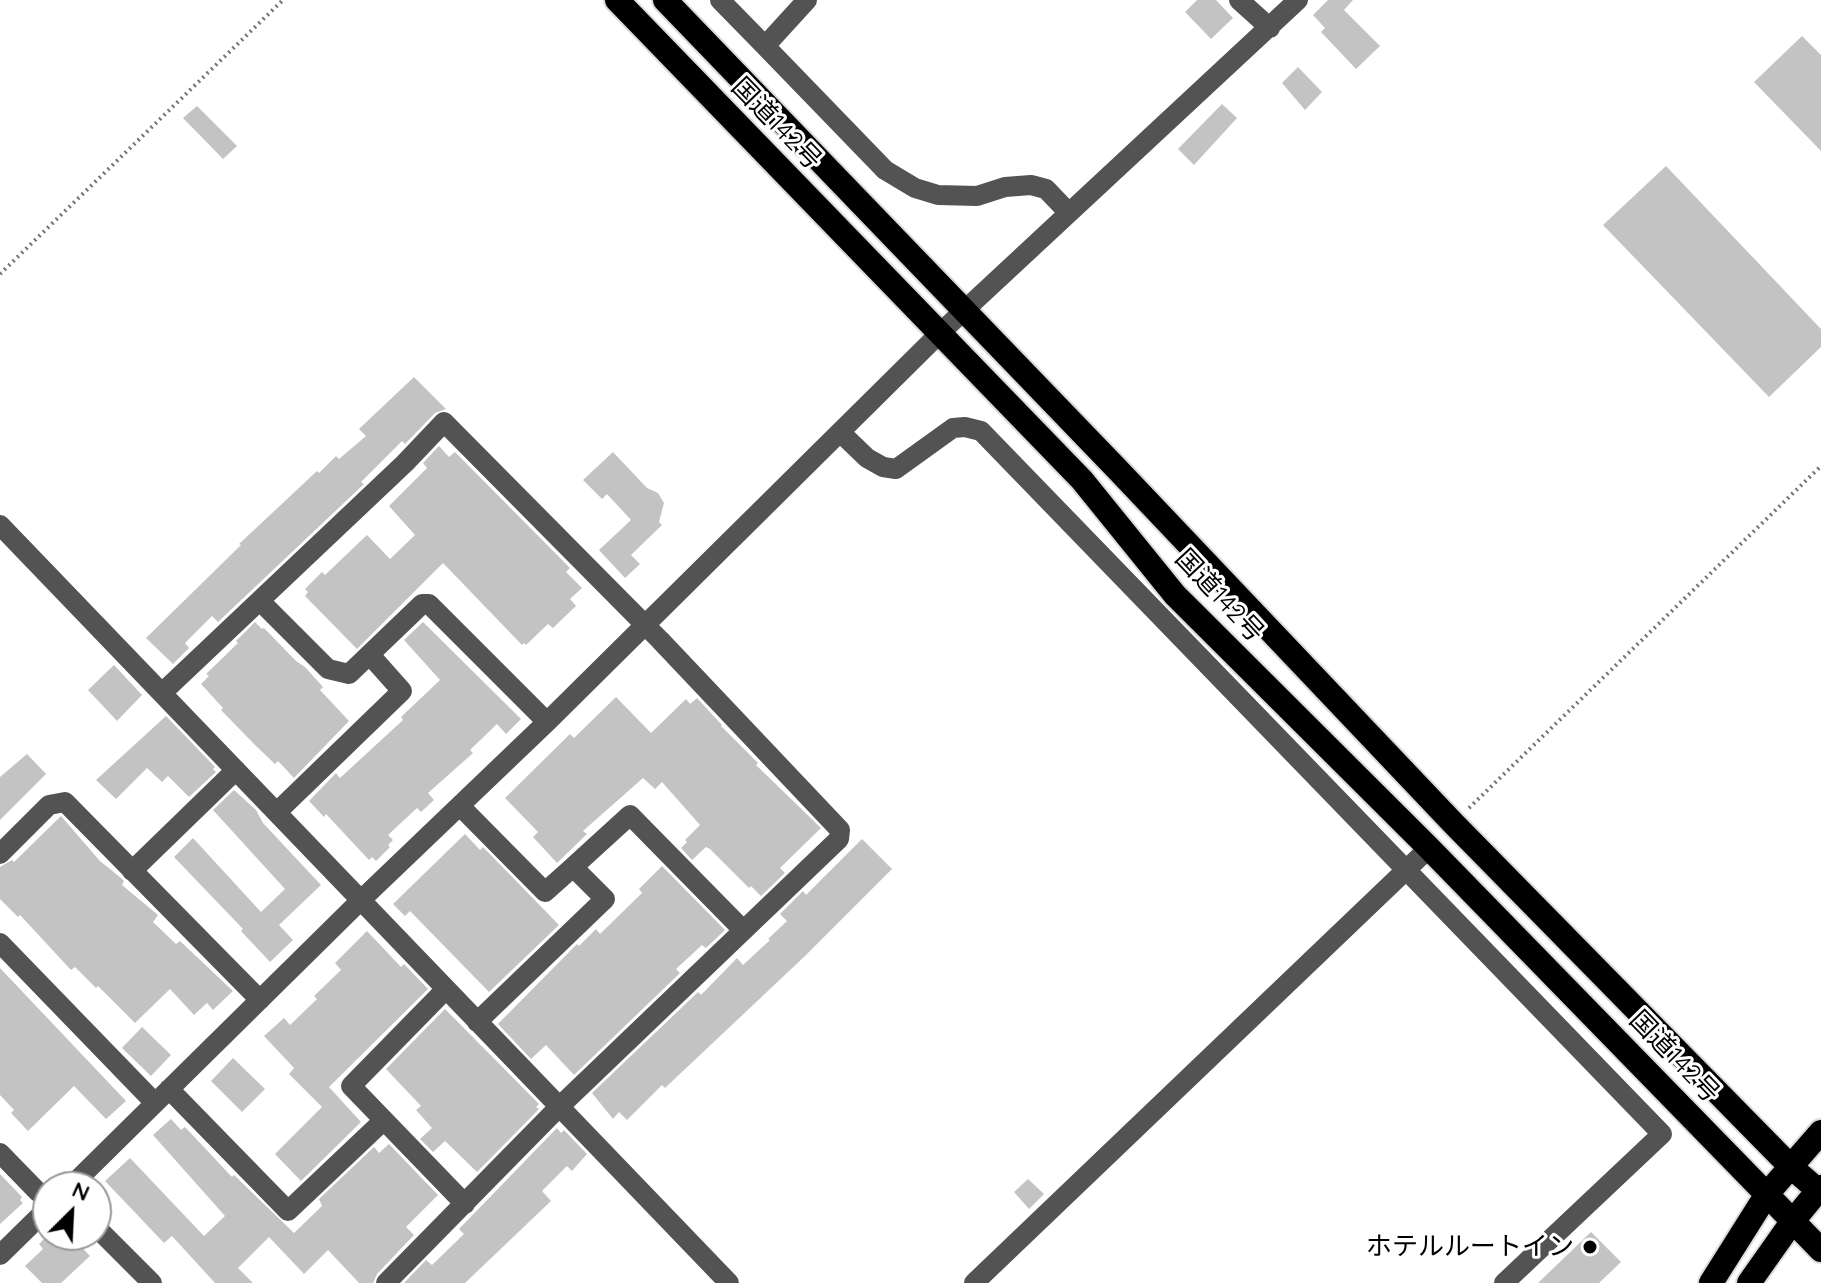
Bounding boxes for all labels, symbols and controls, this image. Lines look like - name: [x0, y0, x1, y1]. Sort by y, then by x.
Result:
- street label: 国道142号: [725, 72, 827, 176]
- street label: 国道142号: [1168, 543, 1270, 649]
- street label: 国道142号: [1623, 1005, 1725, 1109]
- north arrow: [32, 1171, 112, 1251]
- text: N: [68, 1175, 94, 1207]
- place label: ホテルルートイン: [1366, 1231, 1574, 1263]
- marker: ホテルルートイン: [1581, 1238, 1599, 1256]

